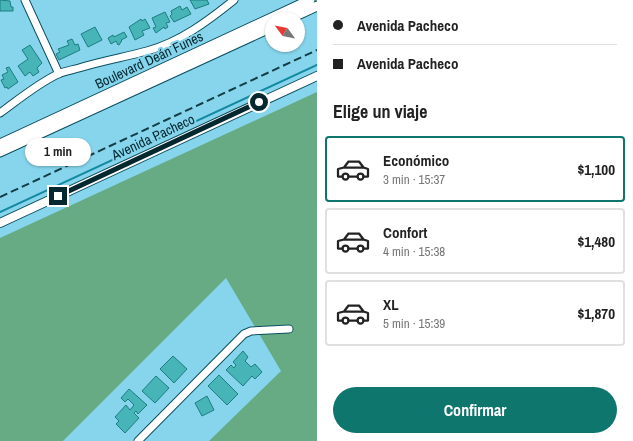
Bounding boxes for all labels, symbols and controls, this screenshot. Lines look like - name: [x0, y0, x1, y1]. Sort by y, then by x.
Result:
- north arrow: [265, 12, 305, 52]
- map controls: [265, 12, 305, 52]
- text: Avenida Pacheco: [357, 15, 458, 36]
- street label: Boulevard Deán Funes: [92, 27, 206, 93]
- text: Avenida Pacheco: [357, 53, 458, 74]
- route start: [250, 93, 268, 111]
- text: Elige un viaje: [333, 99, 427, 124]
- street label: Avenida Pacheco: [108, 110, 197, 165]
- callout: 1 min: [25, 138, 91, 166]
- text: 1 min: [44, 143, 72, 160]
- text: Económico: [383, 150, 449, 171]
- icon: car: [335, 151, 371, 187]
- text: $1,100: [577, 159, 615, 180]
- text: 3 min · 15:37: [383, 171, 445, 188]
- route end: [49, 187, 67, 205]
- text: Confort: [383, 222, 427, 243]
- icon: car: [335, 223, 371, 259]
- text: $1,480: [577, 231, 615, 252]
- text: 4 min · 15:38: [383, 243, 445, 260]
- text: XL: [383, 294, 399, 315]
- icon: car: [335, 295, 371, 331]
- text: $1,870: [577, 303, 615, 324]
- text: 5 min · 15:39: [383, 315, 445, 332]
- button: Confirmar: [333, 387, 617, 433]

